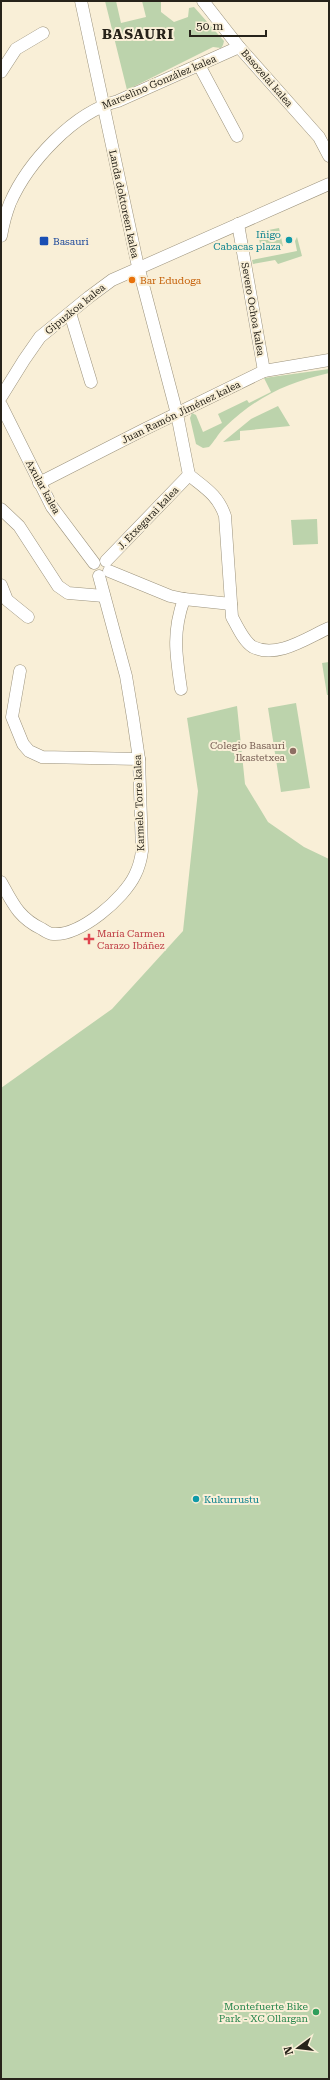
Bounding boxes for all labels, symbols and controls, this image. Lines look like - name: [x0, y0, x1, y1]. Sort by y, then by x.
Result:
- scale bar: [190, 12, 266, 38]
- text: 50 m: [196, 19, 223, 33]
- district label: BASAURI: [102, 26, 174, 42]
- street label: Basozelai kalea: [239, 47, 295, 109]
- street label: Marcelino González kalea: [100, 53, 218, 111]
- street label: Landa doktoreen kalea: [107, 149, 141, 260]
- place label: Iñigo Cabacas plaza: [213, 229, 282, 252]
- marker: Basauri: [38, 235, 50, 247]
- marker: Iñigo Cabacas plaza: [284, 235, 294, 245]
- place label: Basauri: [53, 236, 89, 247]
- street label: Severo Ochoa kalea: [239, 261, 267, 357]
- marker: Bar Edudoga: [127, 275, 137, 285]
- place label: Bar Edudoga: [140, 275, 202, 286]
- street label: Gipuzkoa kalea: [43, 281, 108, 336]
- street label: Juan Ramón Jiménez kalea: [120, 378, 243, 446]
- street label: Axular kalea: [24, 458, 63, 516]
- street label: J. Etxegarai kalea: [115, 484, 181, 552]
- place label: Colegio Basauri Ikastetxea: [210, 740, 286, 763]
- marker: Colegio Basauri Ikastetxea: [288, 746, 298, 756]
- street label: Karmelo Torre kalea: [132, 754, 146, 851]
- place label: María Carmen Carazo Ibáñez: [97, 928, 165, 951]
- marker: María Carmen Carazo Ibáñez: [84, 934, 94, 944]
- marker: Kukurrustu: [191, 1494, 201, 1504]
- place label: Kukurrustu: [204, 1494, 260, 1505]
- place label: Montefuerte Bike Park - XC Ollargan: [219, 2001, 309, 2024]
- marker: Montefuerte Bike Park - XC Ollargan: [311, 2007, 321, 2017]
- north arrow: [278, 2028, 318, 2068]
- text: N: [281, 2044, 296, 2056]

